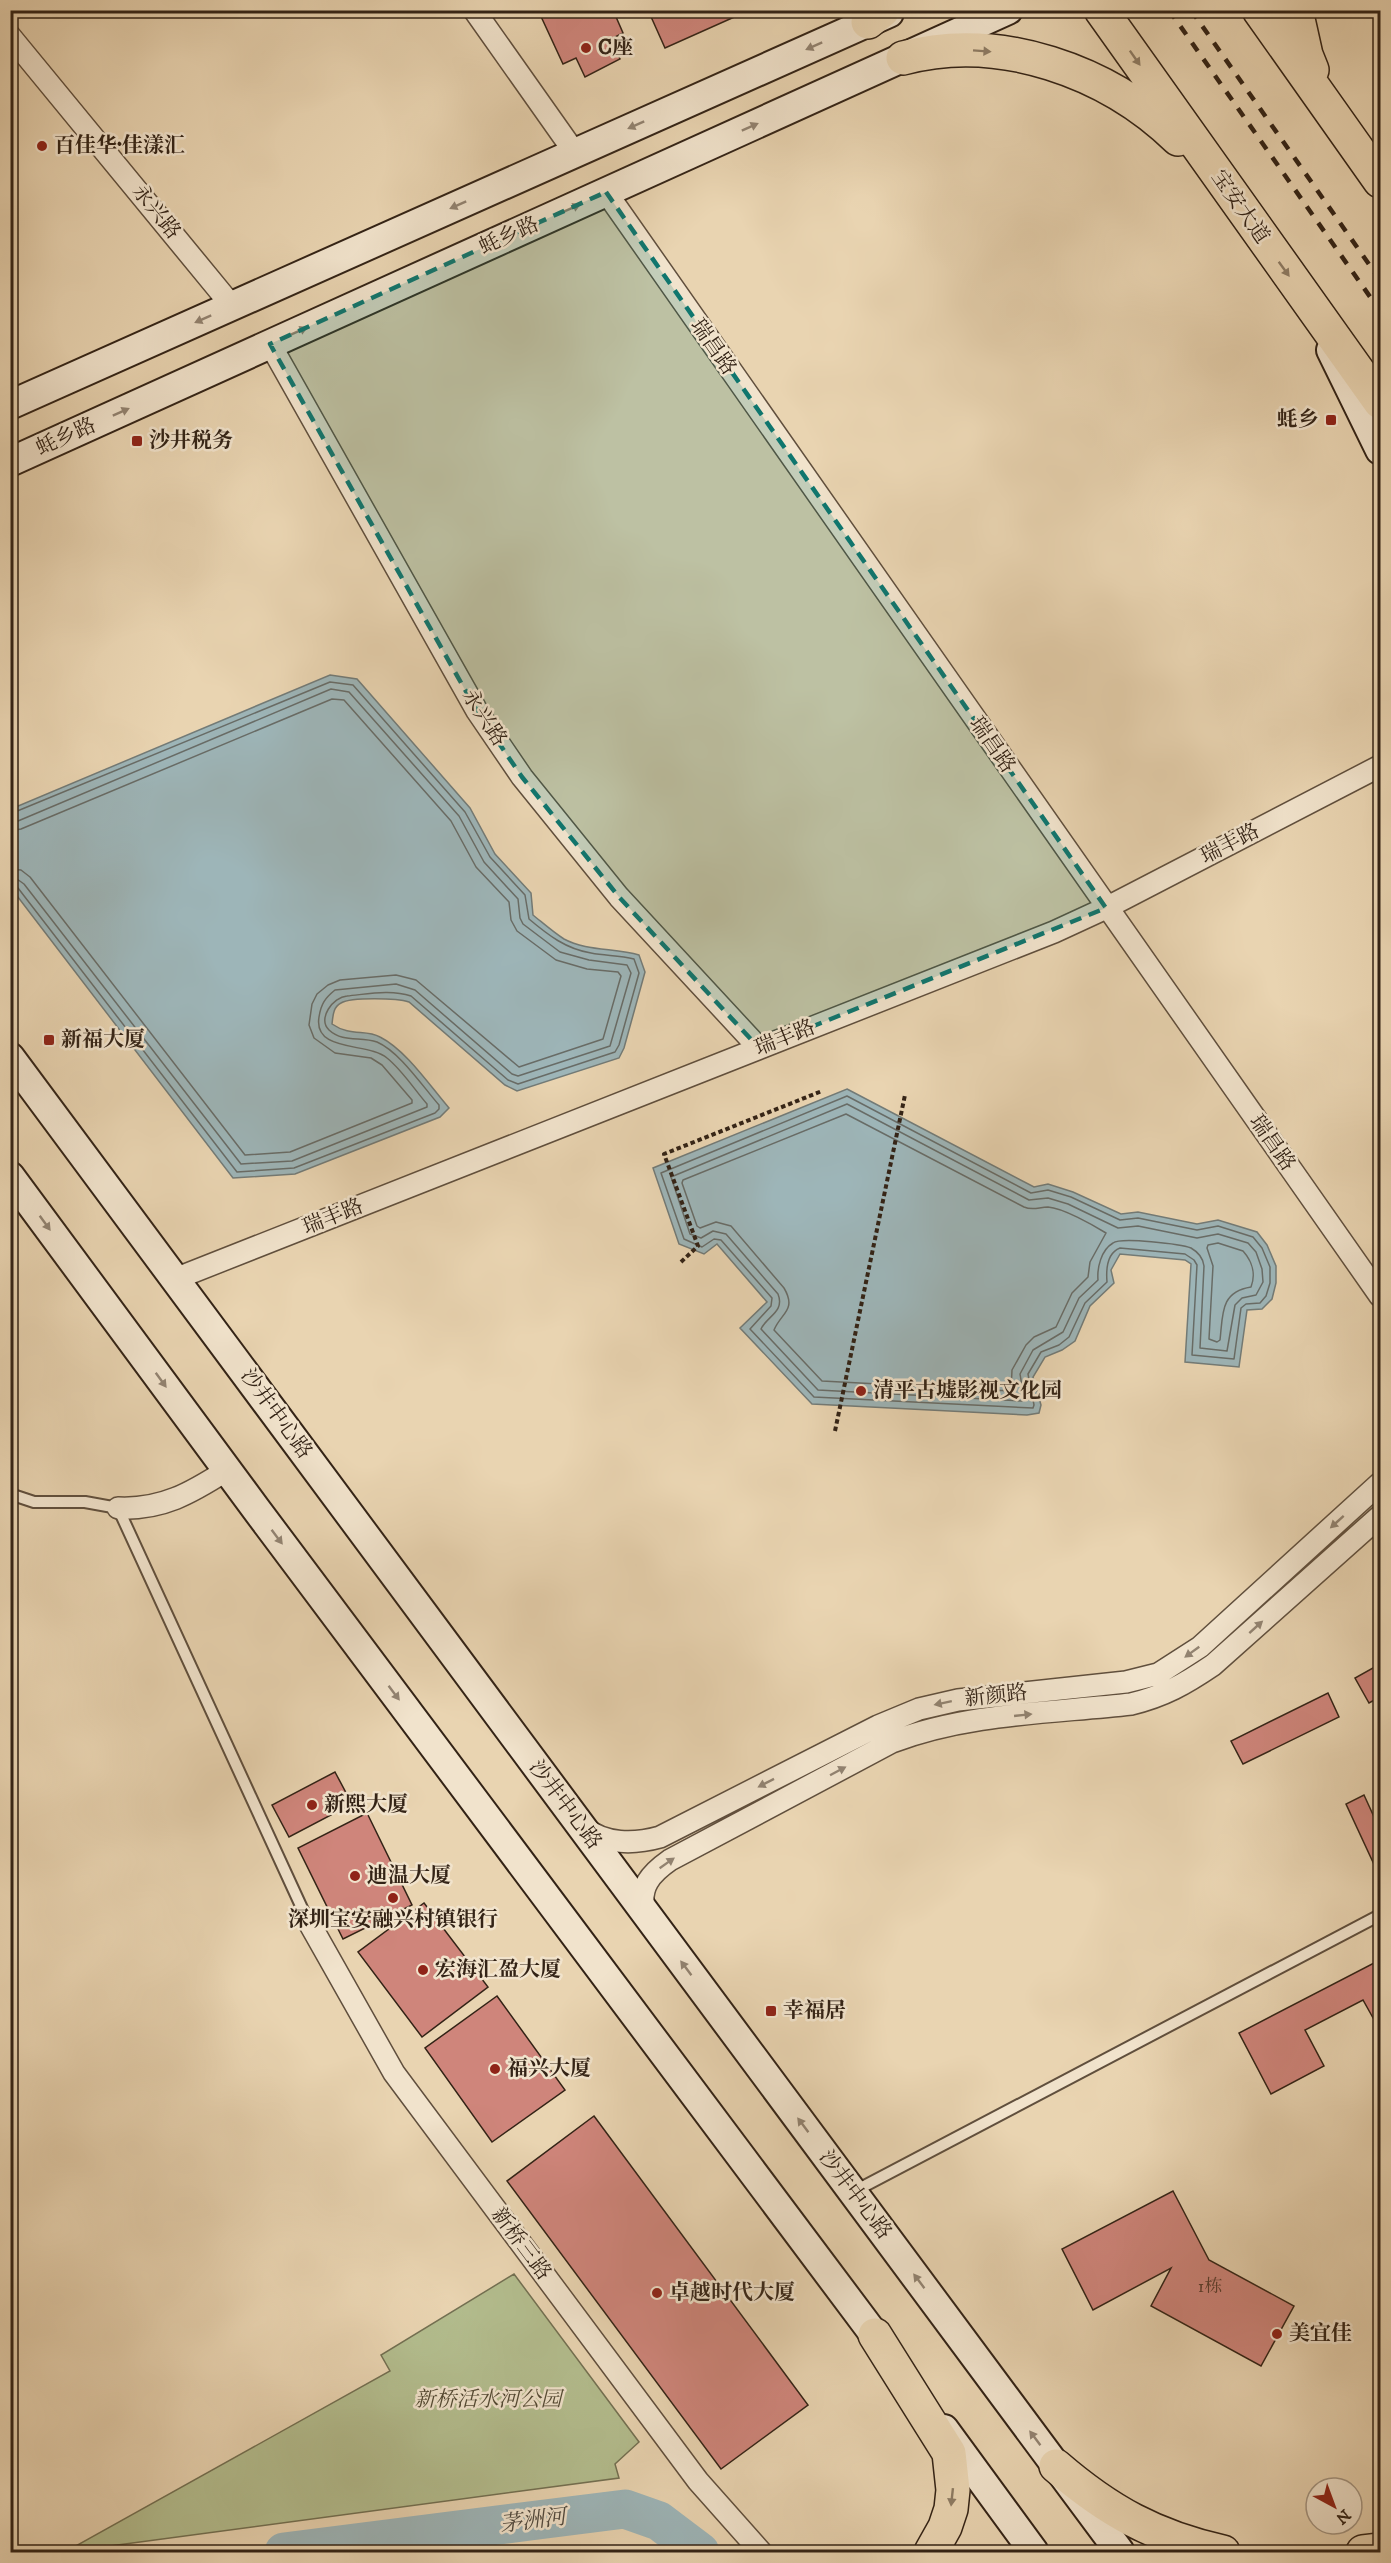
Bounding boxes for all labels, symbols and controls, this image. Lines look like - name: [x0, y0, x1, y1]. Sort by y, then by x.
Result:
- place label: C座: [598, 35, 633, 61]
- marker: C座: [579, 41, 593, 55]
- one-way arrow: [805, 41, 823, 51]
- one-way arrow: [973, 46, 992, 55]
- one-way arrow: [1129, 50, 1141, 66]
- one-way arrow: [628, 121, 645, 130]
- one-way arrow: [741, 123, 758, 132]
- place label: 百佳华·佳漾汇: [54, 133, 185, 159]
- marker: 百佳华·佳漾汇: [35, 139, 49, 153]
- street label: 宝安大道: [1205, 165, 1275, 249]
- street label: 永兴路: [126, 179, 186, 245]
- one-way arrow: [449, 200, 467, 210]
- one-way arrow: [564, 203, 581, 212]
- street label: 蚝乡路: [475, 211, 543, 261]
- one-way arrow: [1278, 261, 1290, 277]
- one-way arrow: [195, 314, 212, 323]
- street label: 瑞昌路: [684, 314, 742, 380]
- one-way arrow: [290, 327, 307, 336]
- one-way arrow: [113, 407, 131, 417]
- place label: 蚝乡: [1277, 407, 1319, 433]
- street label: 蚝乡路: [32, 412, 100, 462]
- marker: 蚝乡: [1324, 413, 1338, 427]
- place label: 沙井税务: [149, 428, 233, 454]
- marker: 沙井税务: [130, 434, 144, 448]
- street label: 永兴路: [456, 685, 512, 751]
- street label: 瑞昌路: [963, 712, 1021, 778]
- street label: 瑞丰路: [1196, 818, 1264, 870]
- street label: 瑞丰路: [751, 1014, 819, 1062]
- place label: 新福大厦: [61, 1027, 145, 1053]
- marker: 新福大厦: [42, 1033, 56, 1047]
- street label: 瑞昌路: [1243, 1110, 1301, 1176]
- street label: 瑞丰路: [299, 1193, 367, 1241]
- one-way arrow: [39, 1215, 51, 1231]
- street label: 沙井中心路: [235, 1364, 317, 1464]
- one-way arrow: [155, 1372, 167, 1388]
- place label: 清平古墟影视文化园: [873, 1378, 1062, 1404]
- marker: 清平古墟影视文化园: [854, 1384, 868, 1398]
- one-way arrow: [1330, 1515, 1345, 1528]
- one-way arrow: [271, 1529, 283, 1545]
- one-way arrow: [1248, 1620, 1263, 1634]
- one-way arrow: [1185, 1646, 1201, 1658]
- street label: 新颜路: [963, 1680, 1029, 1712]
- one-way arrow: [388, 1685, 400, 1701]
- one-way arrow: [934, 1699, 952, 1709]
- one-way arrow: [1013, 1710, 1032, 1720]
- street label: 沙井中心路: [523, 1755, 607, 1855]
- one-way arrow: [830, 1766, 847, 1776]
- one-way arrow: [757, 1779, 774, 1788]
- place label: 新熙大厦: [324, 1792, 408, 1818]
- marker: 新熙大厦: [305, 1798, 319, 1812]
- one-way arrow: [658, 1857, 674, 1869]
- place label: 迪温大厦: [367, 1863, 451, 1889]
- marker: 迪温大厦: [348, 1869, 362, 1883]
- marker: 深圳宝安融兴村镇银行: [386, 1891, 400, 1905]
- place label: 深圳宝安融兴村镇银行: [288, 1907, 498, 1933]
- place label: 宏海汇盈大厦: [435, 1957, 561, 1983]
- one-way arrow: [681, 1961, 693, 1976]
- marker: 宏海汇盈大厦: [416, 1963, 430, 1977]
- place label: 幸福居: [783, 1998, 846, 2024]
- marker: 幸福居: [764, 2004, 778, 2018]
- place label: 福兴大厦: [507, 2056, 591, 2082]
- marker: 福兴大厦: [488, 2062, 502, 2076]
- one-way arrow: [797, 2117, 809, 2132]
- street label: 沙井中心路: [813, 2145, 897, 2245]
- street label: 新桥三路: [485, 2203, 557, 2285]
- one-way arrow: [913, 2274, 925, 2290]
- house number: 1栋: [1198, 2276, 1222, 2298]
- place label: 卓越时代大厦: [669, 2280, 795, 2306]
- marker: 卓越时代大厦: [650, 2286, 664, 2300]
- place label: 美宜佳: [1289, 2321, 1352, 2347]
- marker: 美宜佳: [1270, 2327, 1284, 2341]
- park label: 新桥活水河公园: [415, 2387, 564, 2413]
- one-way arrow: [1029, 2430, 1041, 2446]
- north arrow: [1304, 2476, 1364, 2536]
- one-way arrow: [947, 2488, 957, 2507]
- water label: 茅洲河: [499, 2503, 571, 2538]
- text: N: [1332, 2505, 1355, 2528]

